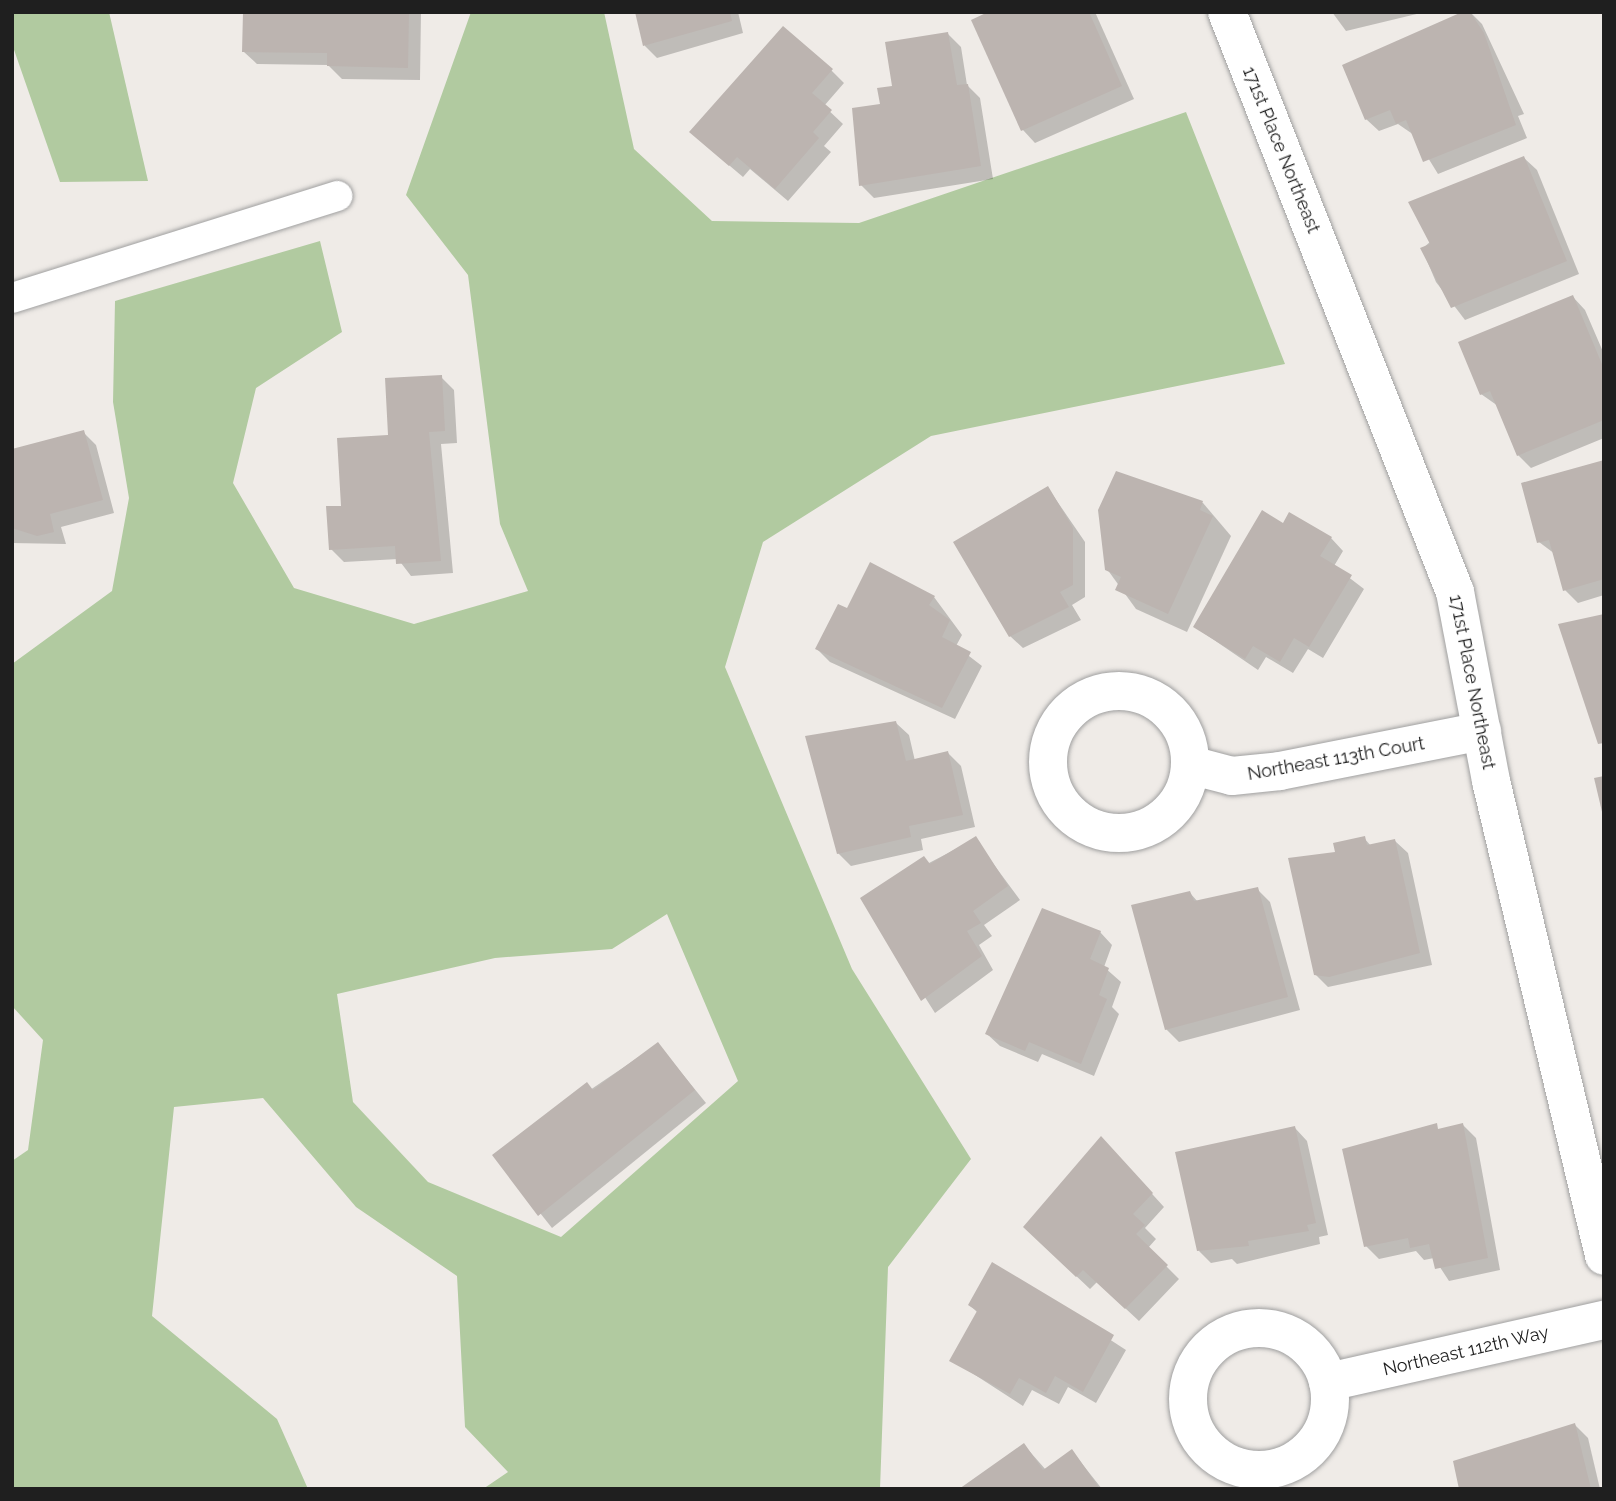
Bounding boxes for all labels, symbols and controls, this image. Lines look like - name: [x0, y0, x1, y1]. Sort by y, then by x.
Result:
- street label: 171st Place Northeast: [1238, 64, 1324, 236]
- street label: 171st Place Northeast: [1444, 593, 1500, 771]
- street label: Northeast 113th Court: [1246, 733, 1426, 785]
- street label: Northeast 112th Way: [1381, 1321, 1551, 1381]

